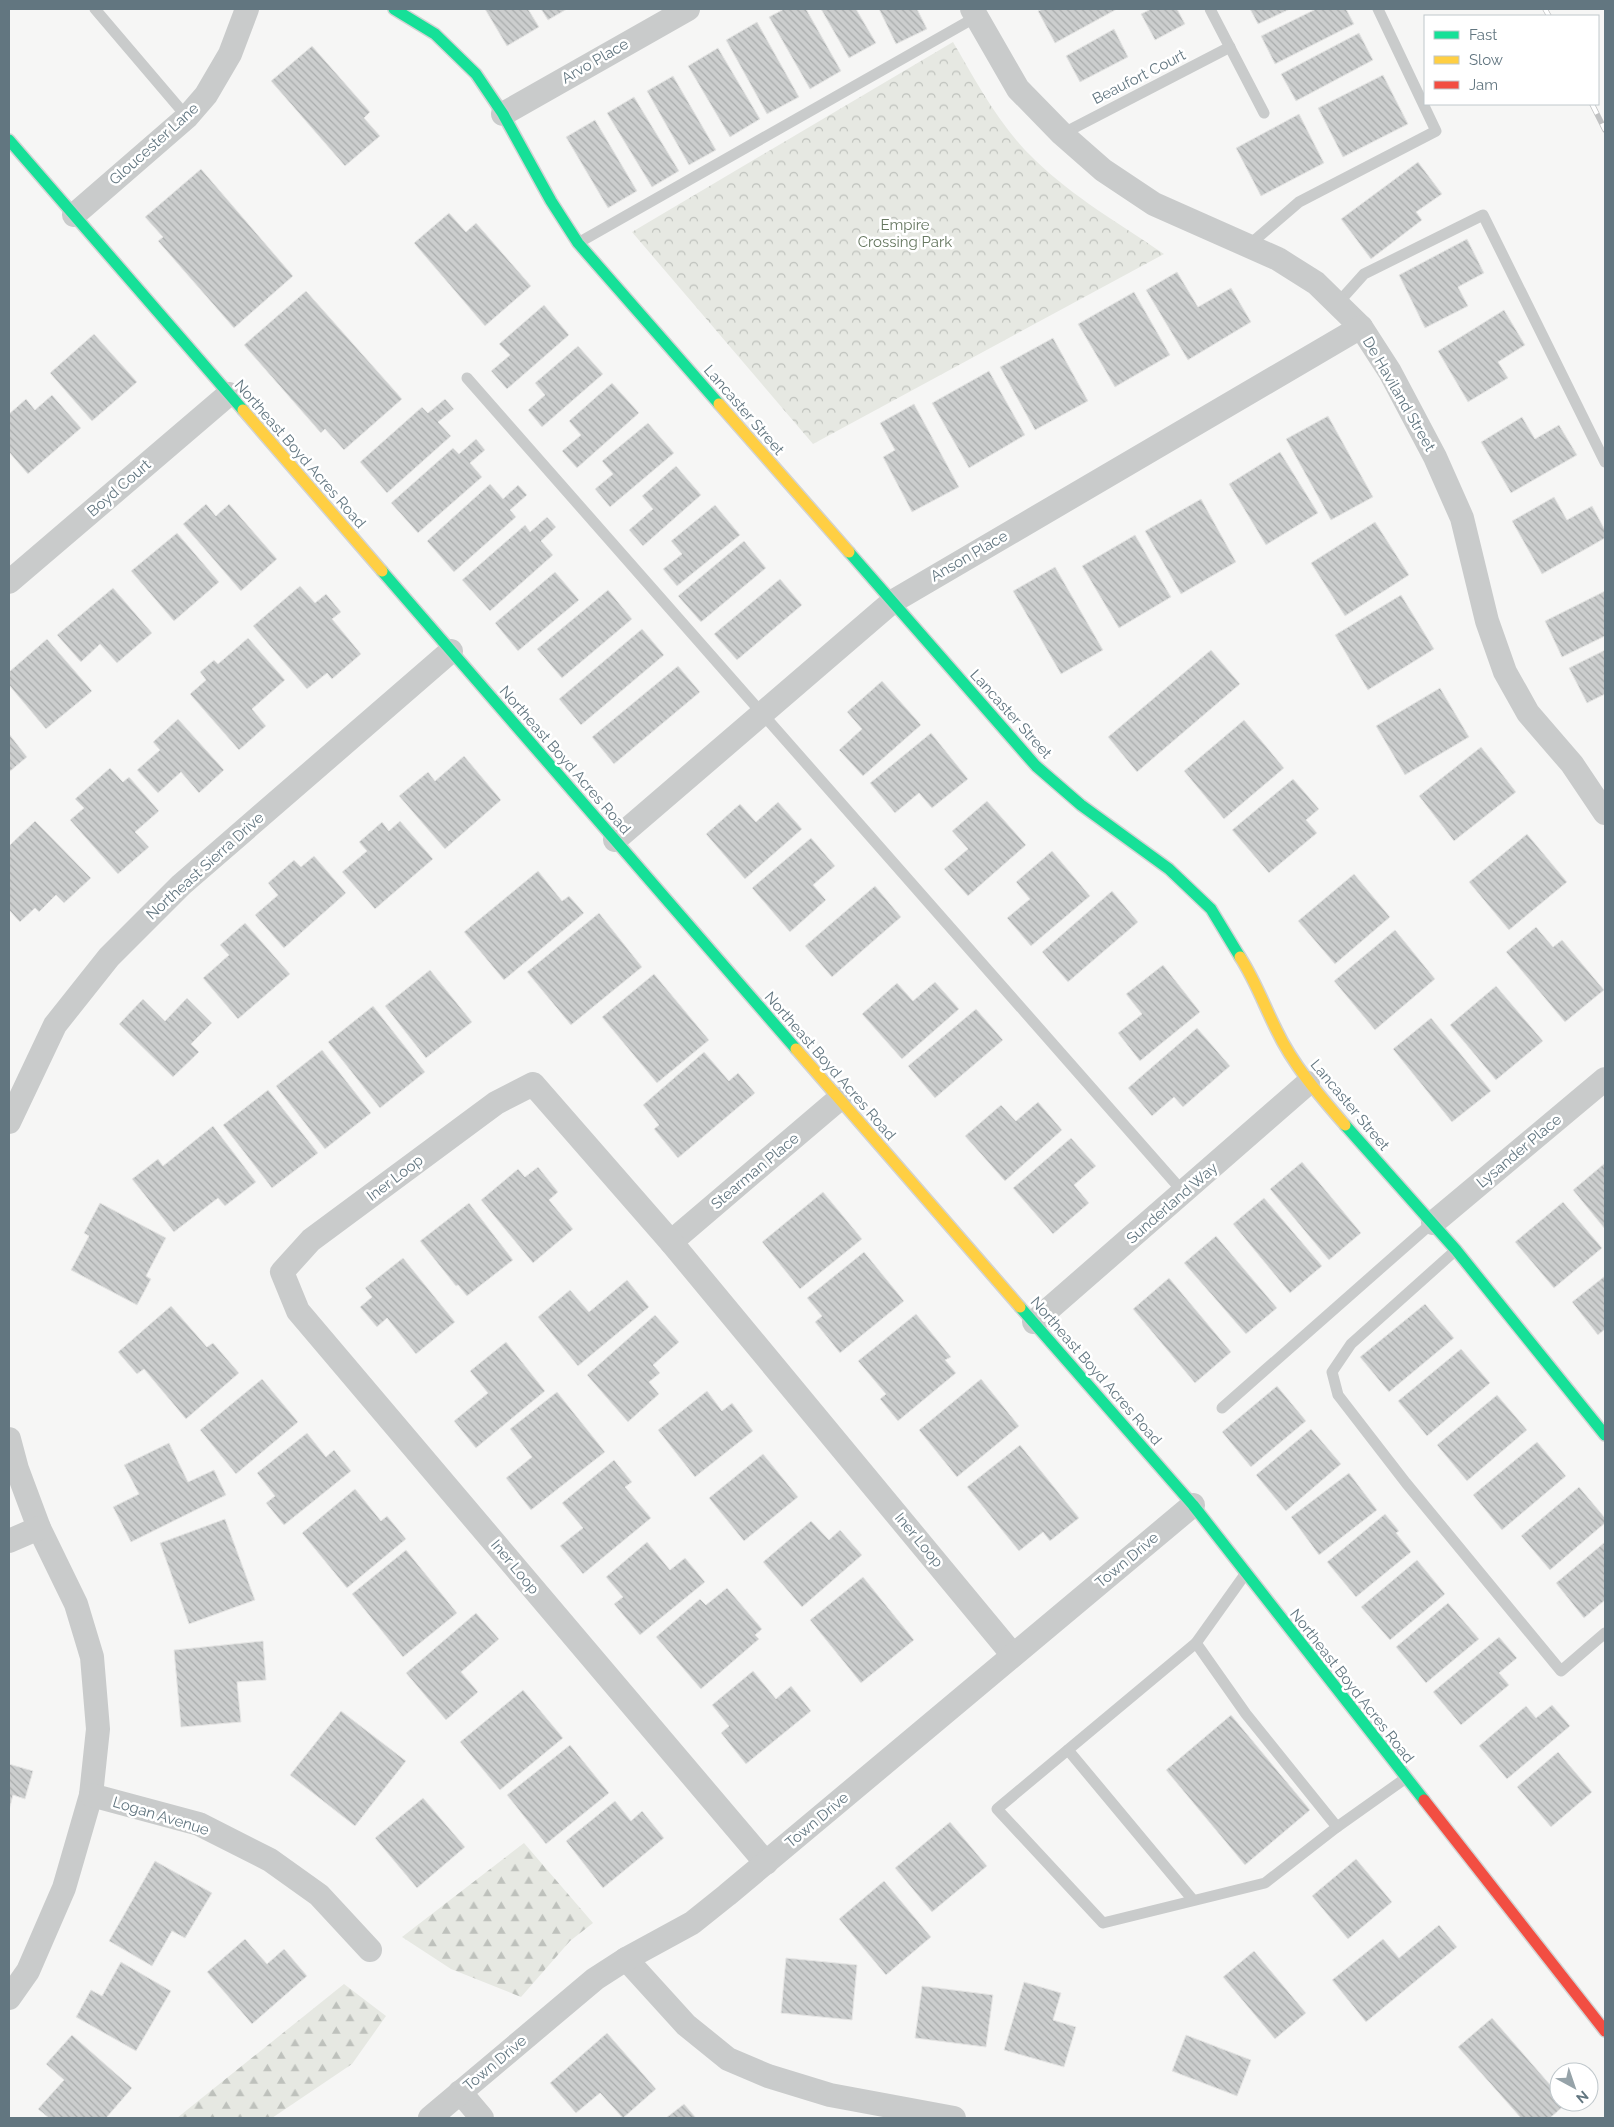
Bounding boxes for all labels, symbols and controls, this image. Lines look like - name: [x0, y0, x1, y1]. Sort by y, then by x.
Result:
- legend: [1424, 15, 1599, 105]
- text: Fast: [1469, 26, 1497, 44]
- street label: Arvo Place: [558, 35, 632, 87]
- street label: Beaufort Court: [1089, 46, 1189, 108]
- text: Slow: [1469, 51, 1503, 69]
- text: Jam: [1469, 76, 1498, 94]
- street label: Gloucester Lane: [106, 99, 202, 189]
- park label: Empire Crossing Park: [858, 216, 952, 251]
- street label: De Haviland Street: [1359, 334, 1439, 454]
- street label: Lancaster Street: [700, 361, 788, 459]
- street label: Northeast Boyd Acres Road: [231, 376, 369, 532]
- street label: Boyd Court: [84, 456, 154, 520]
- street label: Anson Place: [927, 527, 1011, 585]
- street label: Lancaster Street: [966, 666, 1056, 762]
- street label: Northeast Boyd Acres Road: [496, 682, 634, 838]
- street label: Northeast Sierra Drive: [143, 808, 268, 924]
- street label: Northeast Boyd Acres Road: [761, 988, 899, 1144]
- street label: Lancaster Street: [1307, 1056, 1393, 1154]
- street label: Lysander Place: [1473, 1110, 1565, 1192]
- street label: Stearman Place: [707, 1129, 803, 1213]
- street label: Iner Loop: [363, 1151, 427, 1205]
- street label: Sunderland Way: [1123, 1159, 1221, 1247]
- street label: Northeast Boyd Acres Road: [1027, 1293, 1165, 1449]
- street label: Iner Loop: [891, 1509, 947, 1571]
- street label: Town Drive: [1092, 1528, 1162, 1592]
- street label: Iner Loop: [487, 1536, 543, 1598]
- street label: Northeast Boyd Acres Road: [1286, 1605, 1418, 1767]
- street label: Town Drive: [782, 1788, 852, 1852]
- street label: Logan Avenue: [111, 1793, 211, 1839]
- street label: Town Drive: [460, 2031, 530, 2095]
- north arrow: [1549, 2062, 1599, 2112]
- text: N: [1573, 2087, 1592, 2107]

